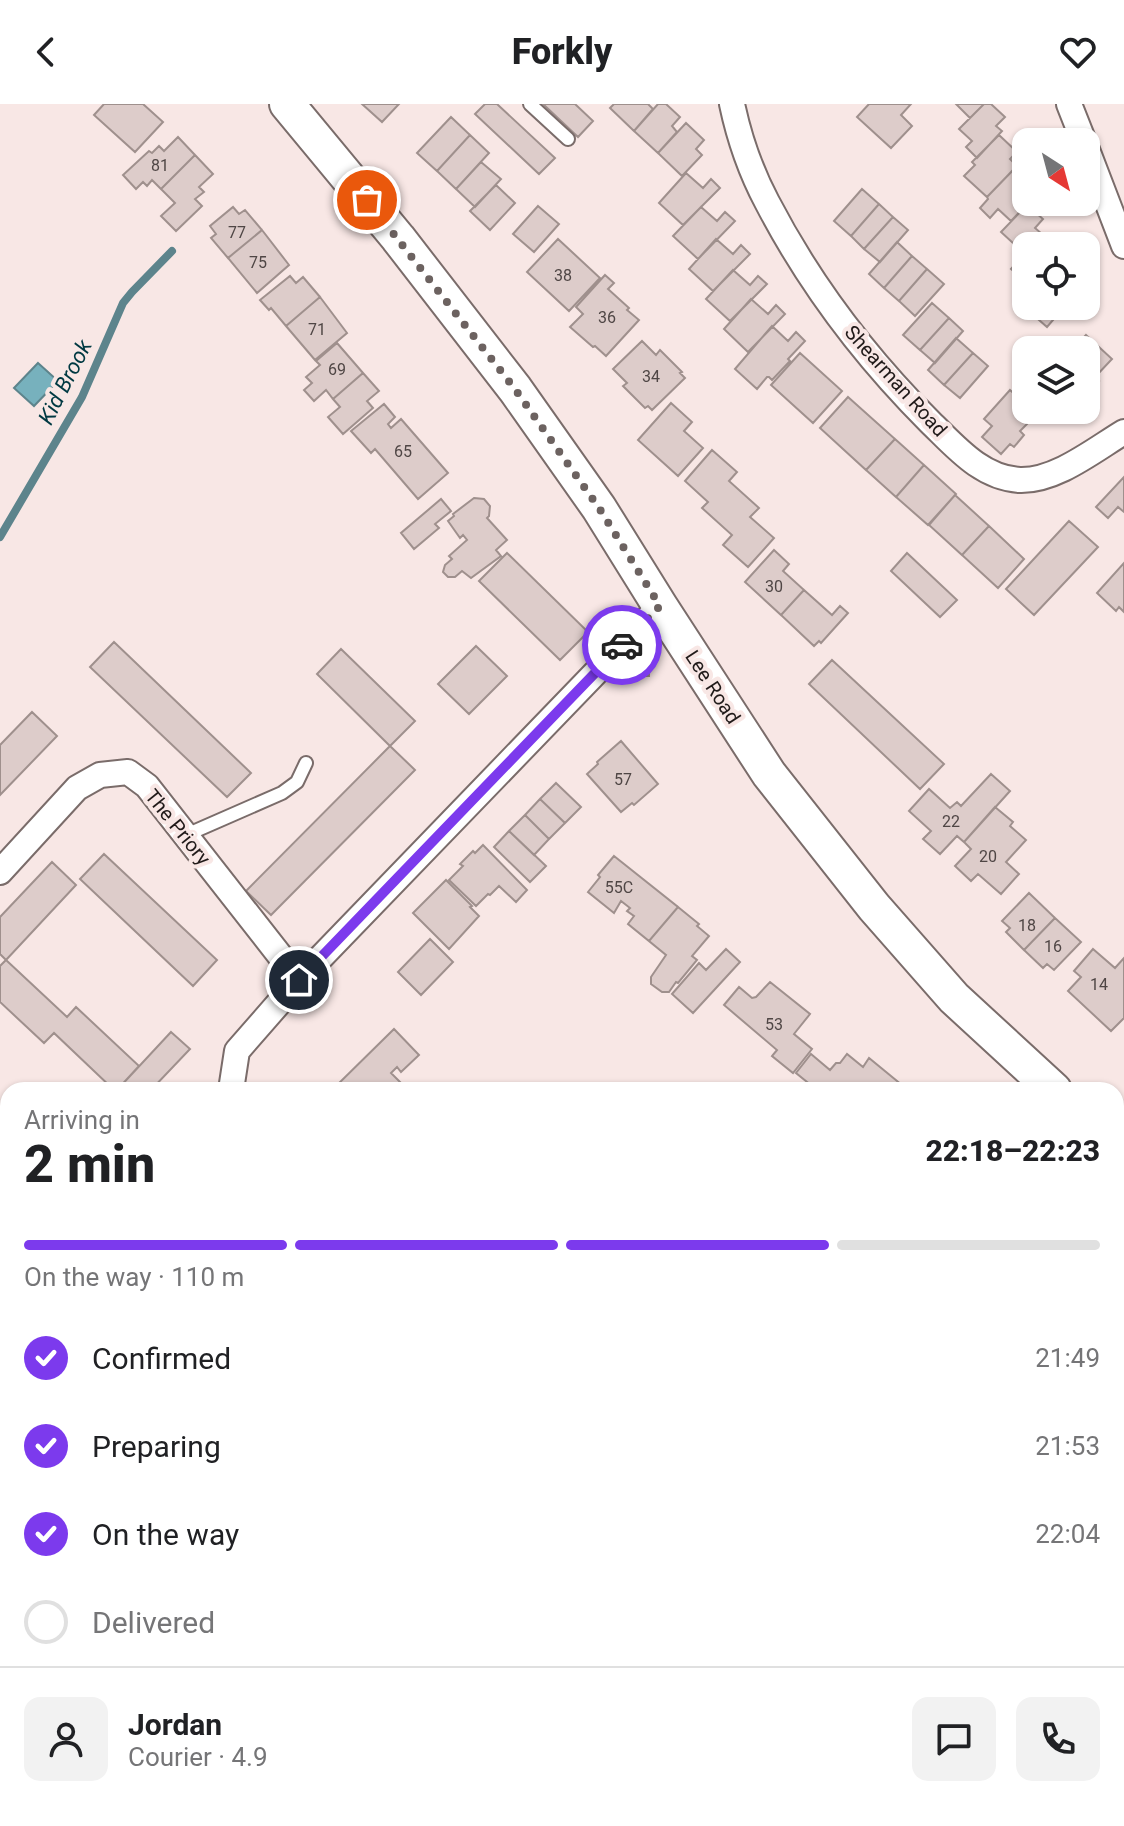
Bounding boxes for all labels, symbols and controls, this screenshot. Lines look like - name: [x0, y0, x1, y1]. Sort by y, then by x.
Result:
- icon: back: [24, 30, 68, 74]
- icon: heart: [1056, 30, 1100, 74]
- text: Forkly: [512, 31, 612, 73]
- north arrow: [1012, 128, 1100, 216]
- map controls: [1012, 128, 1100, 424]
- house number: 81: [151, 156, 169, 175]
- pin: [333, 166, 401, 234]
- icon: bag: [345, 178, 389, 222]
- house number: 77: [228, 223, 246, 242]
- button: locate: [1012, 232, 1100, 320]
- house number: 75: [249, 253, 267, 272]
- house number: 38: [554, 266, 572, 285]
- house number: 36: [598, 308, 616, 327]
- house number: 71: [308, 320, 326, 339]
- street label: Shearman Road: [840, 320, 952, 442]
- water label: Kid Brook: [33, 335, 97, 428]
- button: layers: [1012, 336, 1100, 424]
- house number: 69: [328, 360, 346, 379]
- house number: 34: [642, 367, 660, 386]
- house number: 65: [394, 442, 412, 461]
- house number: 30: [765, 577, 783, 596]
- courier: [582, 605, 662, 685]
- icon: car: [600, 623, 644, 667]
- street label: Lee Road: [680, 646, 746, 728]
- house number: 57: [614, 770, 632, 789]
- street label: The Priory: [140, 784, 216, 870]
- house number: 22: [942, 812, 960, 831]
- house number: 20: [979, 847, 997, 866]
- house number: 55C: [605, 878, 633, 897]
- house number: 18: [1018, 916, 1036, 935]
- house number: 16: [1044, 937, 1062, 956]
- pin: [265, 946, 333, 1014]
- icon: home: [277, 958, 321, 1002]
- house number: 14: [1090, 975, 1108, 994]
- house number: 53: [765, 1015, 783, 1034]
- text: Arriving in: [24, 1105, 140, 1135]
- text: 22:18–22:23: [925, 1133, 1100, 1168]
- text: 2 min: [24, 1134, 155, 1195]
- text: On the way · 110 m: [24, 1262, 244, 1292]
- icon: check: [24, 1336, 68, 1380]
- text: Confirmed: [92, 1341, 231, 1376]
- text: 21:49: [1035, 1343, 1100, 1373]
- icon: check: [24, 1424, 68, 1468]
- text: Preparing: [92, 1429, 221, 1464]
- text: 21:53: [1035, 1431, 1100, 1461]
- icon: check: [24, 1512, 68, 1556]
- text: On the way: [92, 1517, 239, 1552]
- text: 22:04: [1035, 1519, 1100, 1549]
- text: Delivered: [92, 1605, 215, 1640]
- button: person: [24, 1697, 108, 1781]
- button: chat: [912, 1697, 996, 1781]
- button: phone: [1016, 1697, 1100, 1781]
- text: Jordan: [128, 1707, 222, 1742]
- text: Courier · 4.9: [128, 1742, 268, 1772]

